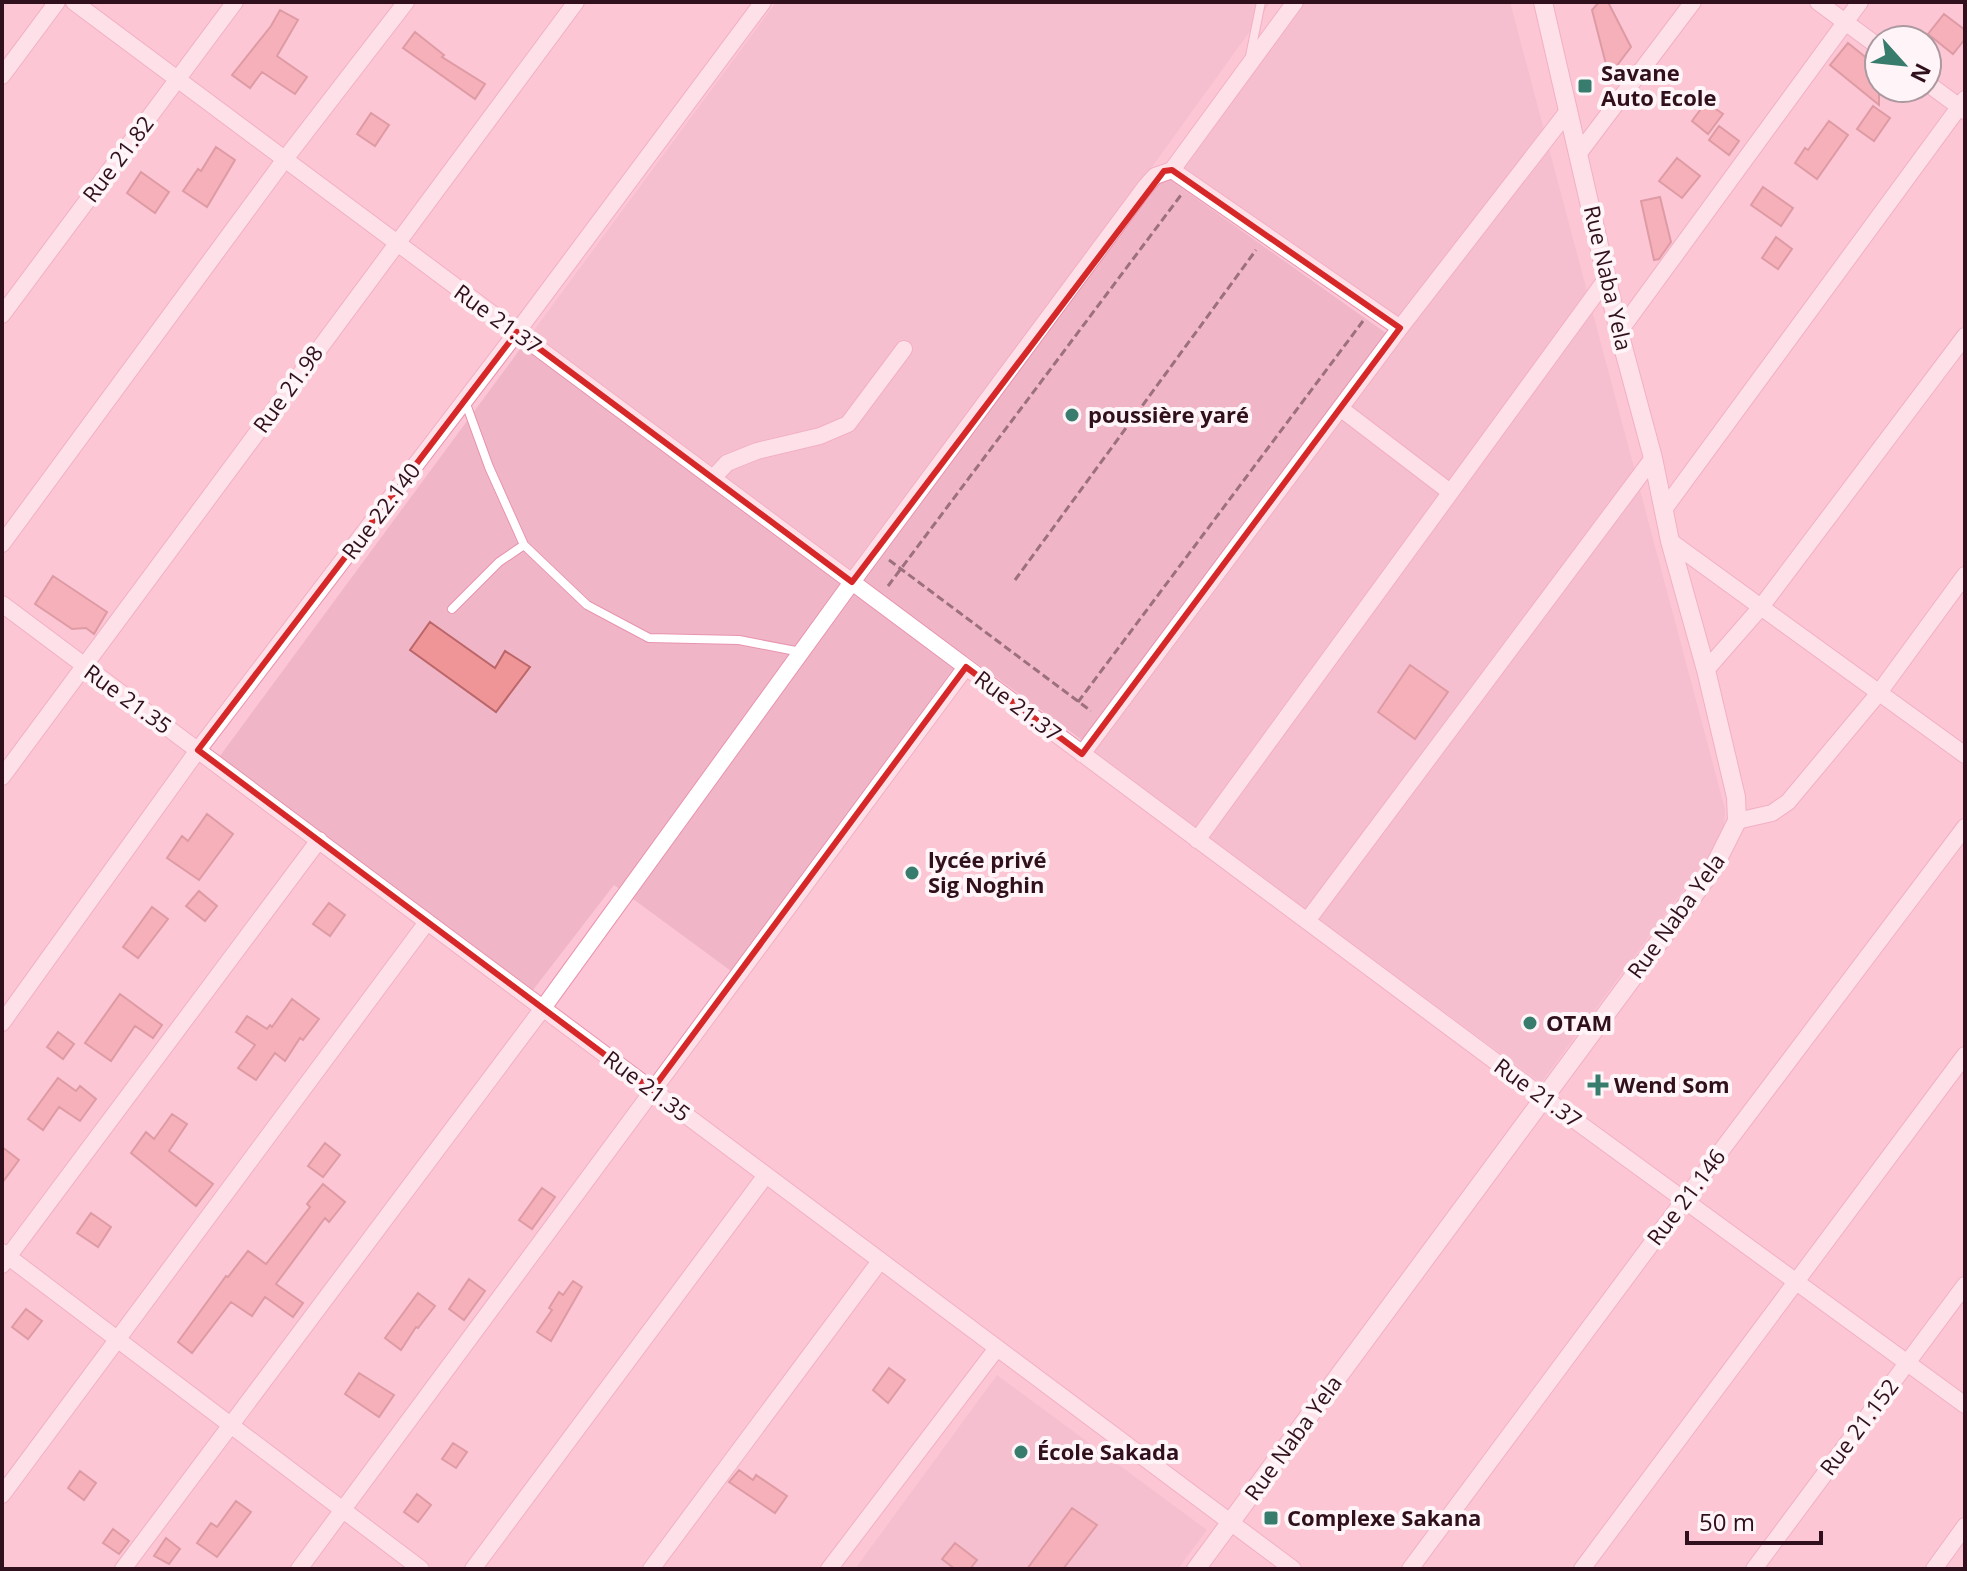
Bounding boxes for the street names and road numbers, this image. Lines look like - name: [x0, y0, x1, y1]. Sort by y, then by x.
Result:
- street label: Rue 21.82: [75, 109, 160, 208]
- street label: Rue Naba Yela: [1578, 202, 1640, 353]
- street label: Rue 21.37: [449, 276, 548, 360]
- street label: Rue 21.98: [245, 339, 329, 438]
- street label: Rue 22.140: [334, 456, 426, 565]
- street label: Rue 21.35: [79, 656, 178, 740]
- street label: Rue 21.37: [969, 663, 1068, 748]
- street label: Rue Naba Yela: [1620, 847, 1731, 984]
- street label: Rue 21.35: [598, 1043, 697, 1128]
- street label: Rue 21.37: [1489, 1050, 1588, 1134]
- street label: Rue 21.146: [1639, 1142, 1731, 1251]
- street label: Rue Naba Yela: [1237, 1369, 1348, 1506]
- street label: Rue 21.152: [1812, 1372, 1904, 1481]

